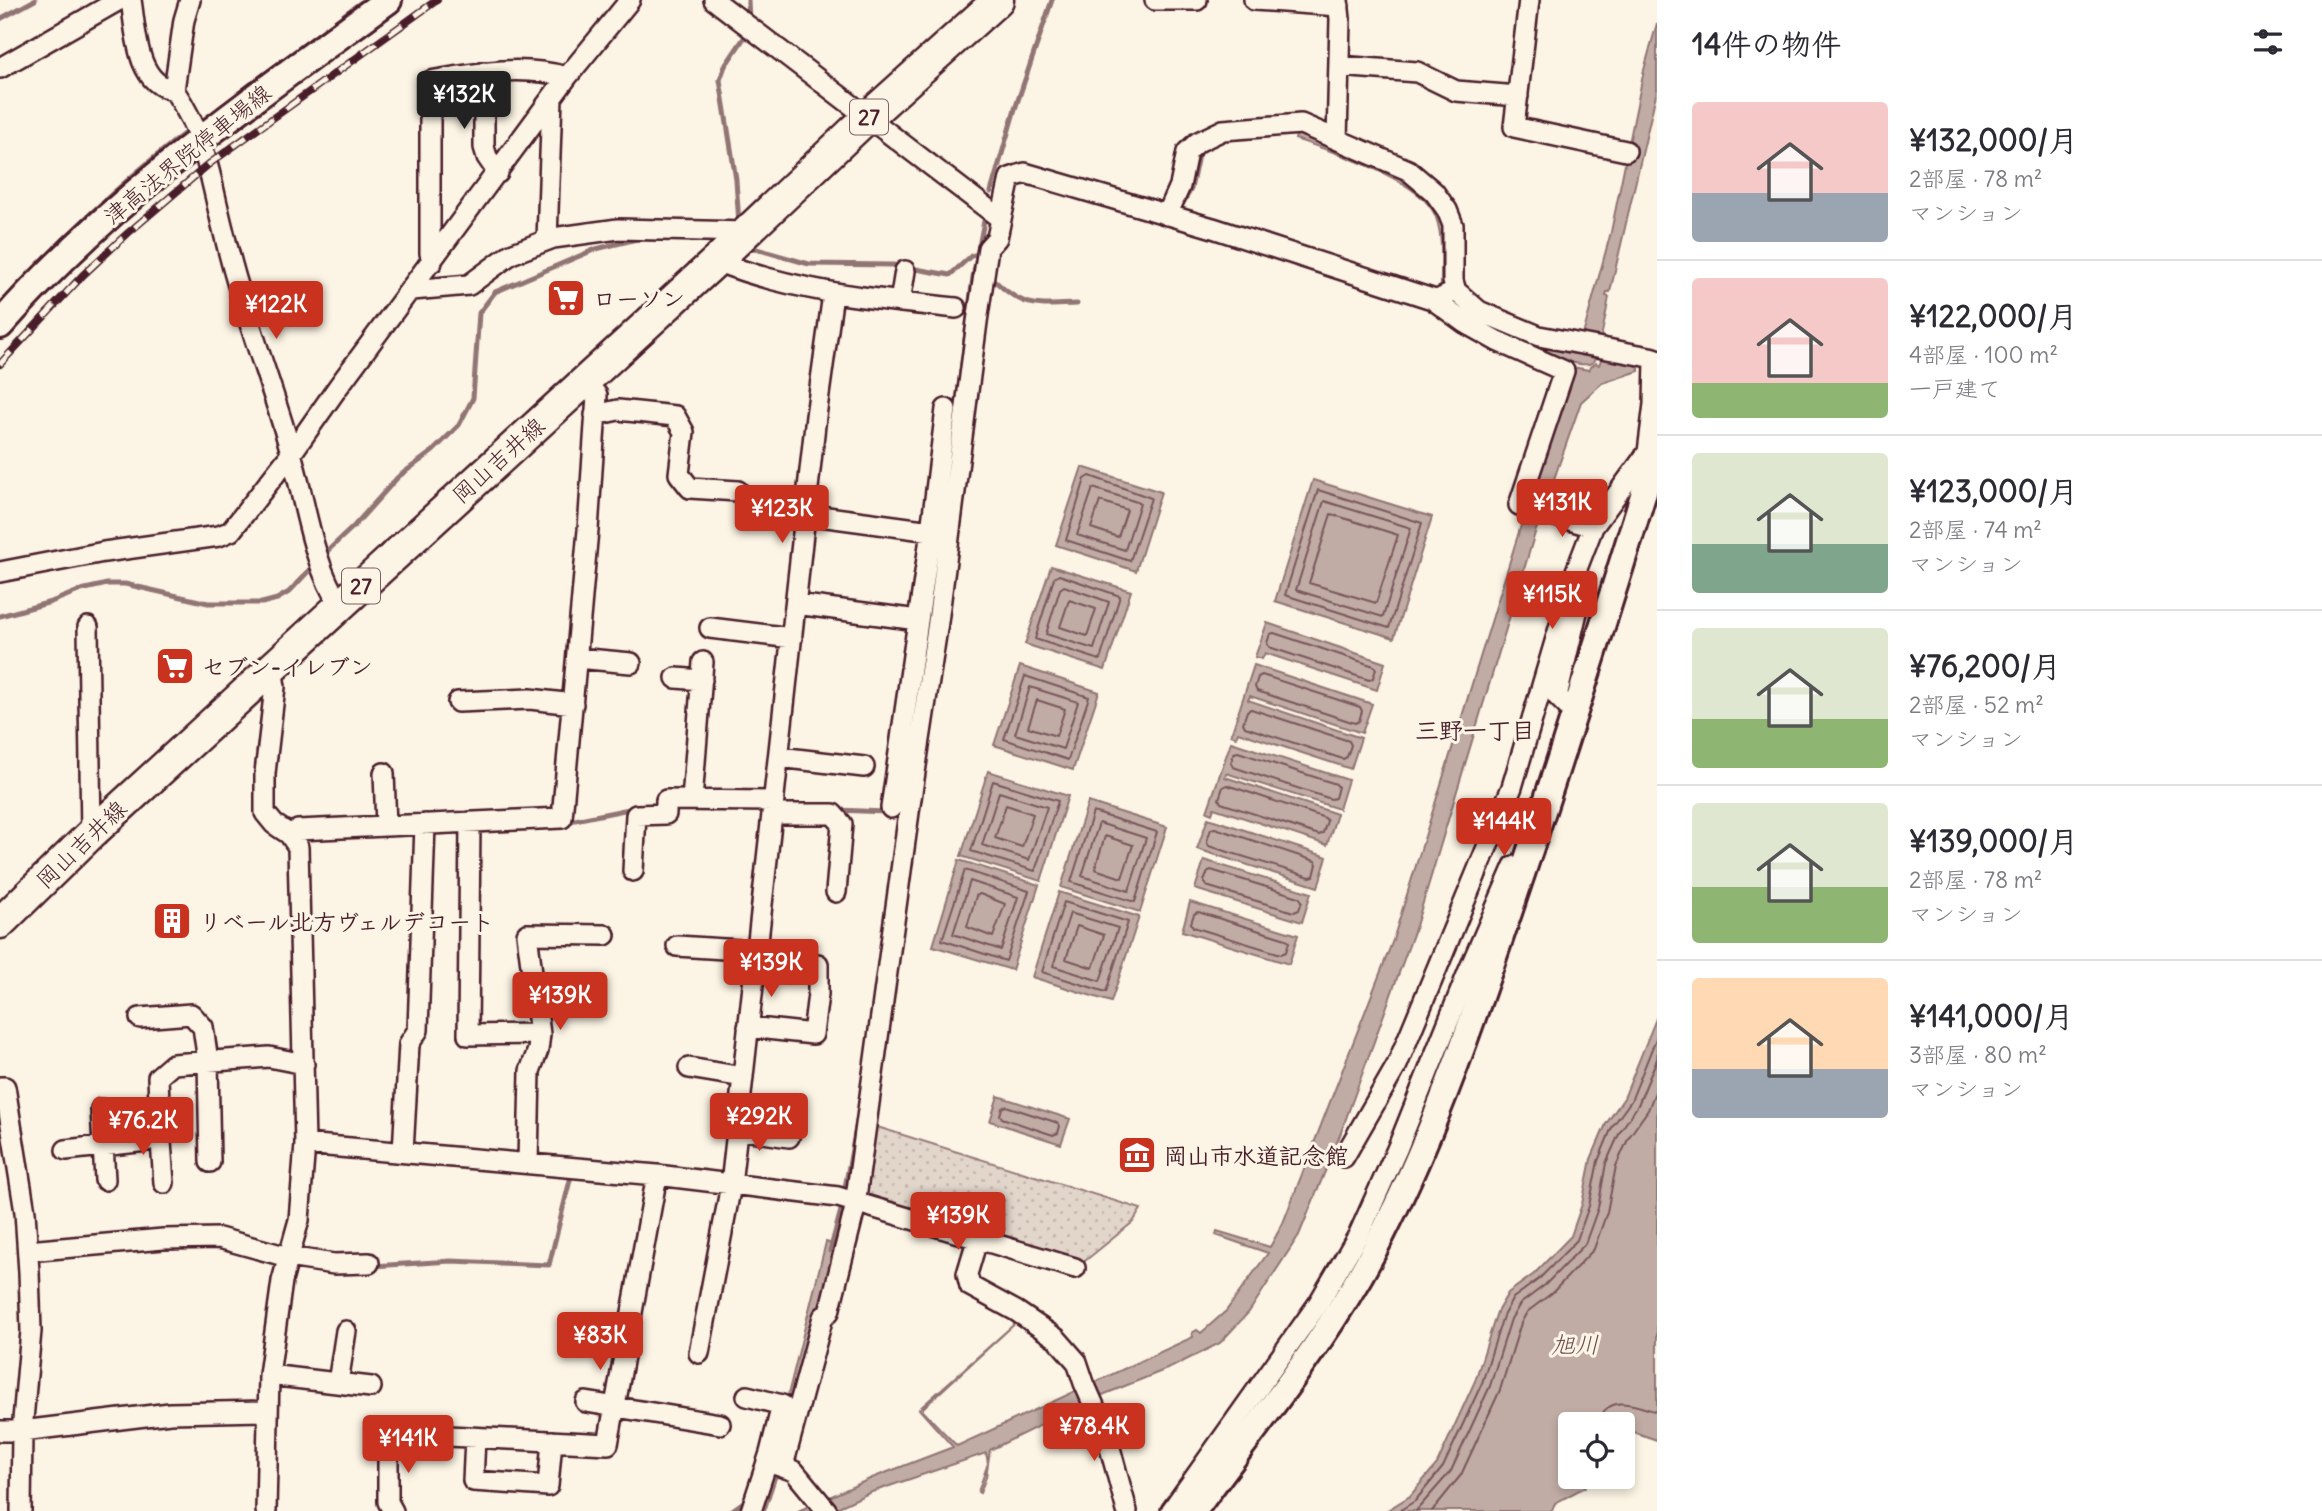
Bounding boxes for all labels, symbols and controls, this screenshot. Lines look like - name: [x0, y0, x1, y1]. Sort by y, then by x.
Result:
- icon: filters: [2249, 23, 2287, 61]
- text: 14件の物件: [1692, 25, 1841, 63]
- pin: ¥132K: [415, 72, 513, 131]
- street label: 津高法界院停車場線: [97, 78, 277, 230]
- text: ¥132K: [433, 79, 495, 108]
- road number: 27: [850, 100, 888, 134]
- text: ¥132,000/月: [1909, 121, 2078, 159]
- icon: home: [1748, 130, 1832, 214]
- text: 2部屋 · 78 m²: [1909, 164, 2042, 193]
- text: マンション: [1909, 198, 2023, 227]
- supermarket icon: ローソン: [545, 277, 587, 319]
- pin: ¥122K: [227, 282, 325, 341]
- place label: ローソン: [593, 284, 685, 313]
- text: ¥122K: [245, 289, 307, 318]
- text: ¥122,000/月: [1909, 297, 2077, 335]
- icon: home: [1748, 306, 1832, 390]
- text: 4部屋 · 100 m²: [1909, 340, 2058, 369]
- text: 一戸建て: [1909, 374, 2001, 403]
- street label: 岡山吉井線: [446, 411, 550, 509]
- text: ¥123,000/月: [1909, 472, 2078, 510]
- pin: ¥131K: [1513, 480, 1611, 539]
- icon: home: [1748, 481, 1832, 565]
- pin: ¥123K: [733, 486, 831, 545]
- text: ¥131K: [1533, 487, 1591, 516]
- text: ¥123K: [751, 493, 813, 522]
- text: 2部屋 · 74 m²: [1909, 515, 2042, 544]
- text: マンション: [1909, 549, 2023, 578]
- road number: 27: [342, 568, 380, 604]
- pin: ¥115K: [1503, 572, 1601, 631]
- text: ¥115K: [1522, 579, 1582, 608]
- supermarket icon: セブン-イレブン: [154, 645, 196, 687]
- text: ¥76,200/月: [1909, 647, 2061, 685]
- place label: セブン-イレブン: [202, 652, 373, 681]
- icon: home: [1748, 656, 1832, 740]
- text: 2部屋 · 52 m²: [1909, 690, 2044, 719]
- district label: 三野一丁目: [1415, 715, 1535, 745]
- text: マンション: [1909, 724, 2023, 753]
- street label: 岡山吉井線: [30, 794, 132, 894]
- pin: ¥144K: [1455, 798, 1553, 858]
- text: ¥144K: [1472, 806, 1536, 835]
- text: ¥139,000/月: [1909, 822, 2078, 860]
- icon: home: [1748, 831, 1832, 915]
- text: 2部屋 · 78 m²: [1909, 865, 2042, 894]
- text: マンション: [1909, 899, 2023, 928]
- building icon: リベール北方ヴェルデコート: [151, 900, 193, 942]
- place label: リベール北方ヴェルデコート: [199, 907, 494, 936]
- pin: ¥139K: [722, 940, 820, 999]
- text: ¥139K: [739, 947, 803, 976]
- pin: ¥139K: [511, 972, 609, 1032]
- text: ¥139K: [528, 980, 592, 1009]
- text: ¥141,000/月: [1909, 997, 2074, 1035]
- icon: home: [1748, 1006, 1832, 1090]
- text: 3部屋 · 80 m²: [1909, 1040, 2047, 1069]
- text: マンション: [1909, 1074, 2023, 1103]
- pin: ¥292K: [710, 1094, 808, 1153]
- pin: ¥76.2K: [86, 1098, 200, 1157]
- text: ¥292K: [726, 1101, 792, 1130]
- text: ¥76.2K: [108, 1105, 178, 1134]
- museum icon: 岡山市水道記念館: [1116, 1134, 1158, 1176]
- place label: 岡山市水道記念館: [1164, 1141, 1348, 1170]
- pin: ¥139K: [909, 1192, 1007, 1252]
- text: ¥139K: [926, 1200, 990, 1229]
- pin: ¥83K: [559, 1312, 641, 1372]
- text: ¥83K: [573, 1320, 627, 1349]
- water label: 旭川: [1551, 1329, 1599, 1359]
- pin: ¥78.4K: [1037, 1404, 1151, 1463]
- text: ¥78.4K: [1059, 1411, 1129, 1440]
- map controls: [1558, 1412, 1635, 1489]
- button: locate: [1558, 1412, 1635, 1489]
- pin: ¥141K: [359, 1416, 457, 1475]
- text: ¥141K: [379, 1423, 438, 1452]

